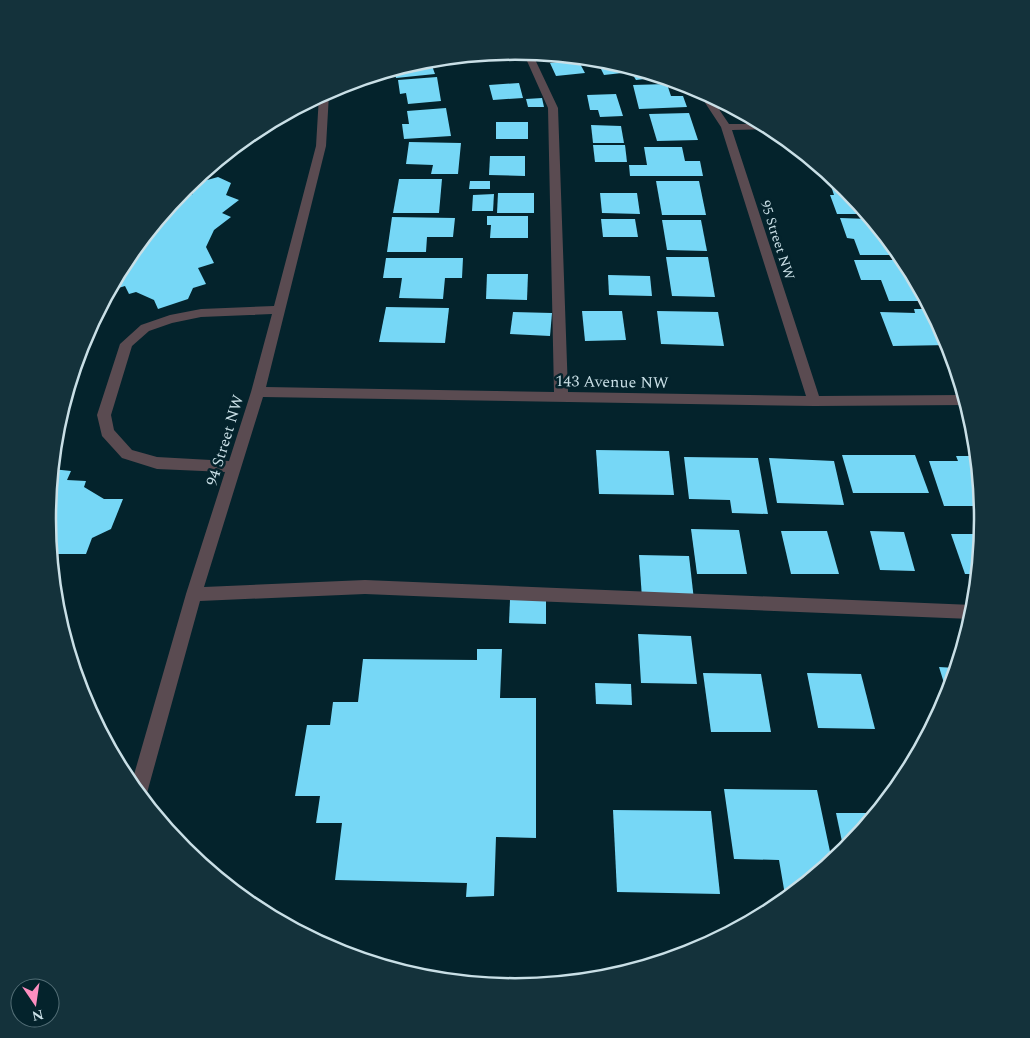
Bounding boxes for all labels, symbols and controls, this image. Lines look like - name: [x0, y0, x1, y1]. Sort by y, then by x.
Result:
- street label: 95 Street NW: [755, 198, 800, 283]
- street label: 143 Avenue NW: [555, 369, 669, 395]
- street label: 94 Street NW: [200, 391, 250, 489]
- north arrow: [10, 978, 60, 1028]
- text: N: [30, 1004, 46, 1027]

